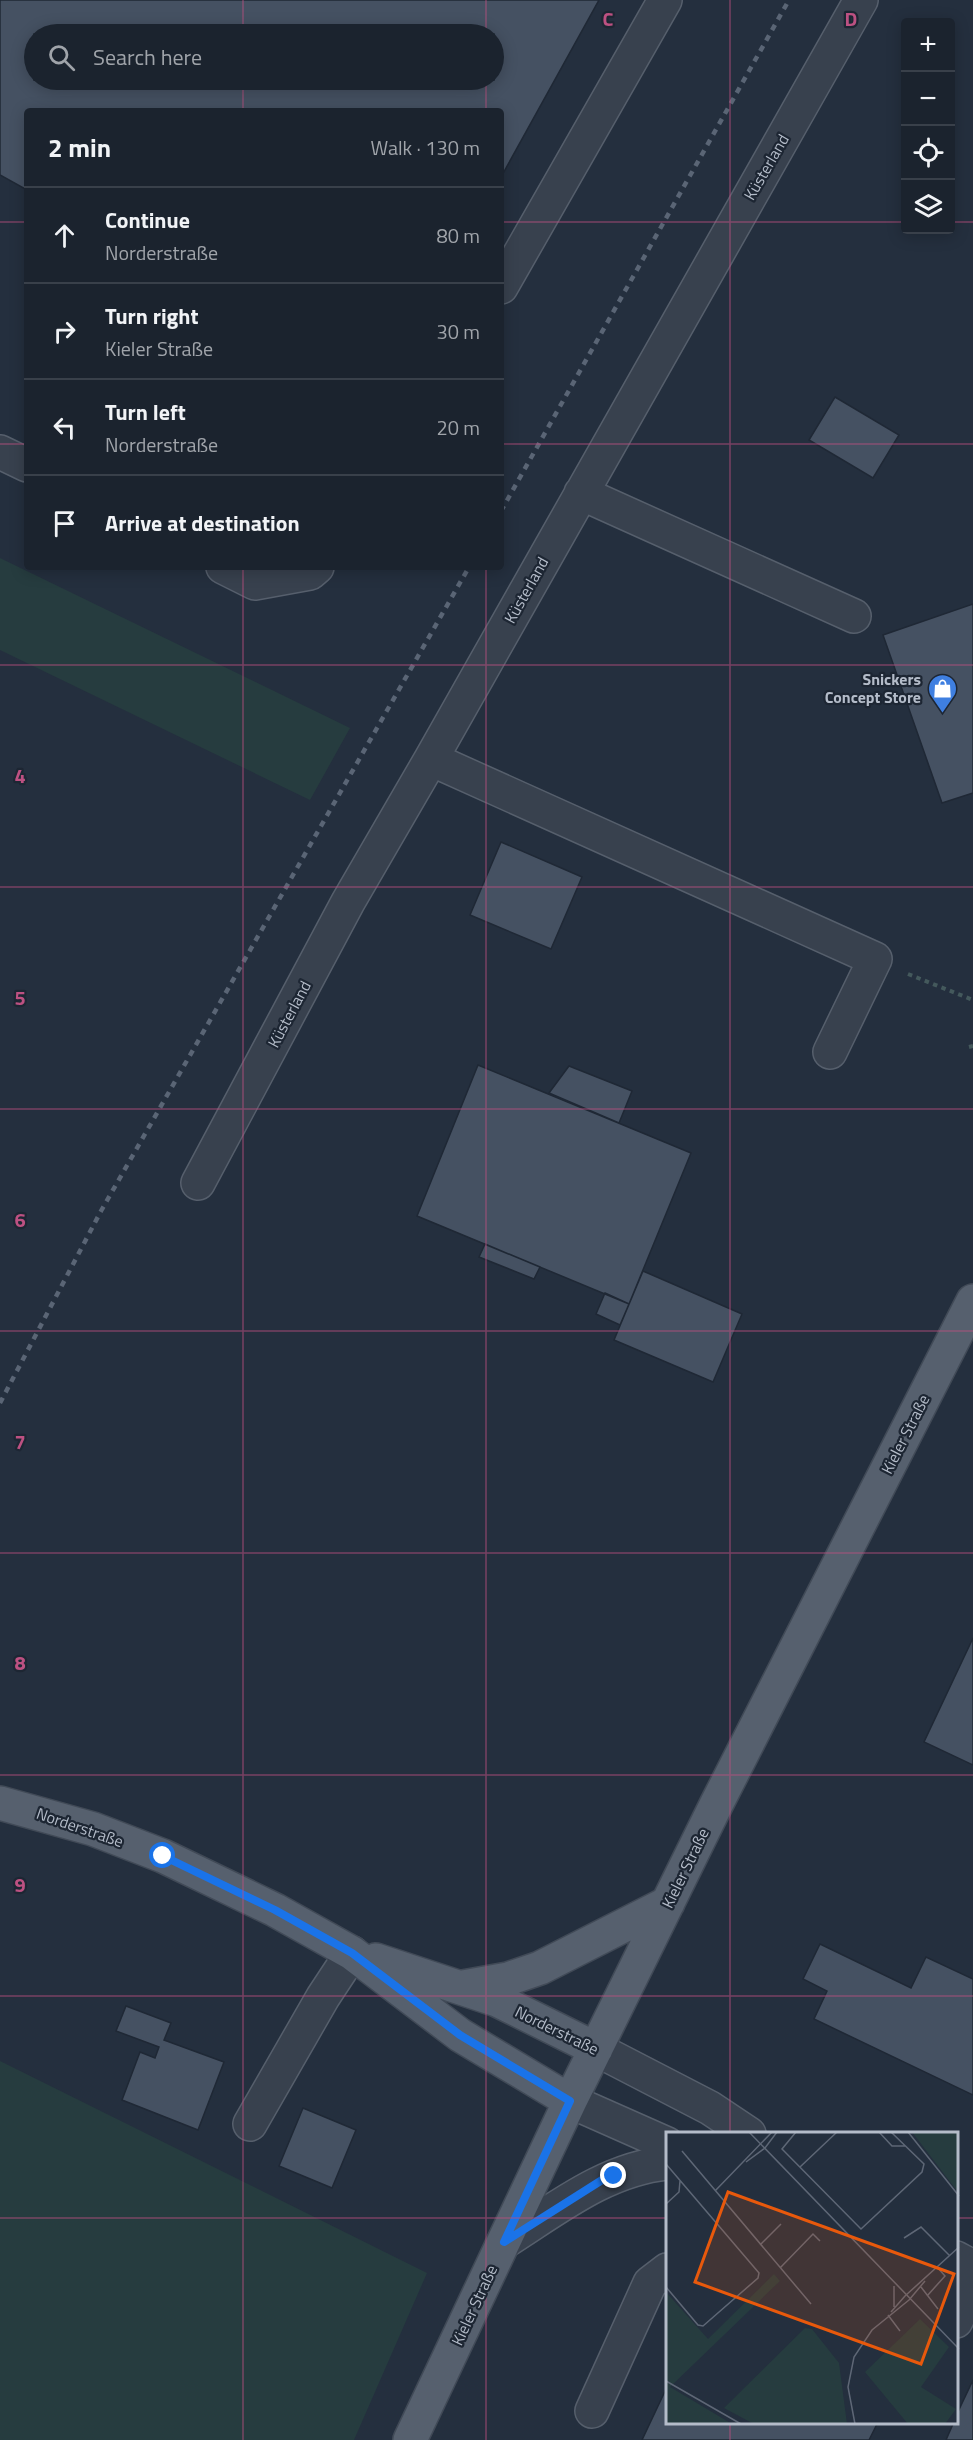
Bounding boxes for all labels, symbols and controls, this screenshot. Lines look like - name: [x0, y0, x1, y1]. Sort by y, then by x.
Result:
- text: C: [603, 3, 614, 34]
- text: D: [845, 3, 857, 34]
- map controls: [901, 18, 955, 234]
- button: +: [901, 18, 955, 72]
- search box: [24, 24, 504, 90]
- text: Search here: [93, 40, 202, 74]
- icon: search: [45, 41, 78, 74]
- button: −: [901, 72, 955, 126]
- button: locate: [901, 126, 955, 180]
- text: 2 min: [48, 128, 111, 167]
- street label: Küsterland: [737, 129, 795, 205]
- text: Walk · 130 m: [371, 132, 480, 163]
- button: layers: [901, 180, 955, 234]
- text: Continue: [105, 203, 190, 237]
- icon: ahead: [48, 219, 81, 252]
- text: 80 m: [436, 220, 480, 251]
- text: Norderstraße: [105, 237, 218, 268]
- text: Turn right: [105, 299, 199, 333]
- icon: right: [48, 315, 81, 348]
- text: 30 m: [436, 316, 480, 347]
- text: Kieler Straße: [105, 333, 213, 364]
- text: Turn left: [105, 395, 186, 429]
- icon: left: [48, 411, 81, 444]
- text: 20 m: [436, 412, 480, 443]
- text: Norderstraße: [105, 429, 218, 460]
- text: Arrive at destination: [105, 506, 300, 540]
- icon: arrive: [48, 507, 81, 540]
- street label: Küsterland: [498, 552, 554, 628]
- place label: Snickers Concept Store: [825, 667, 921, 709]
- shop icon: Snickers Concept Store: [926, 672, 958, 714]
- text: 4: [14, 760, 26, 791]
- street label: Küsterland: [261, 976, 317, 1052]
- text: 5: [14, 982, 26, 1013]
- text: 6: [14, 1204, 26, 1235]
- street label: Kieler Straße: [875, 1390, 935, 1478]
- text: 7: [14, 1426, 26, 1457]
- text: 8: [14, 1647, 26, 1678]
- street label: Norderstraße: [33, 1801, 127, 1853]
- street label: Kieler Straße: [655, 1824, 715, 1912]
- route start: [149, 1842, 175, 1868]
- text: 9: [14, 1869, 26, 1900]
- street label: Norderstraße: [511, 1999, 603, 2061]
- inset map: [666, 2132, 958, 2425]
- route end: [600, 2162, 626, 2188]
- street label: Kieler Straße: [445, 2261, 503, 2349]

